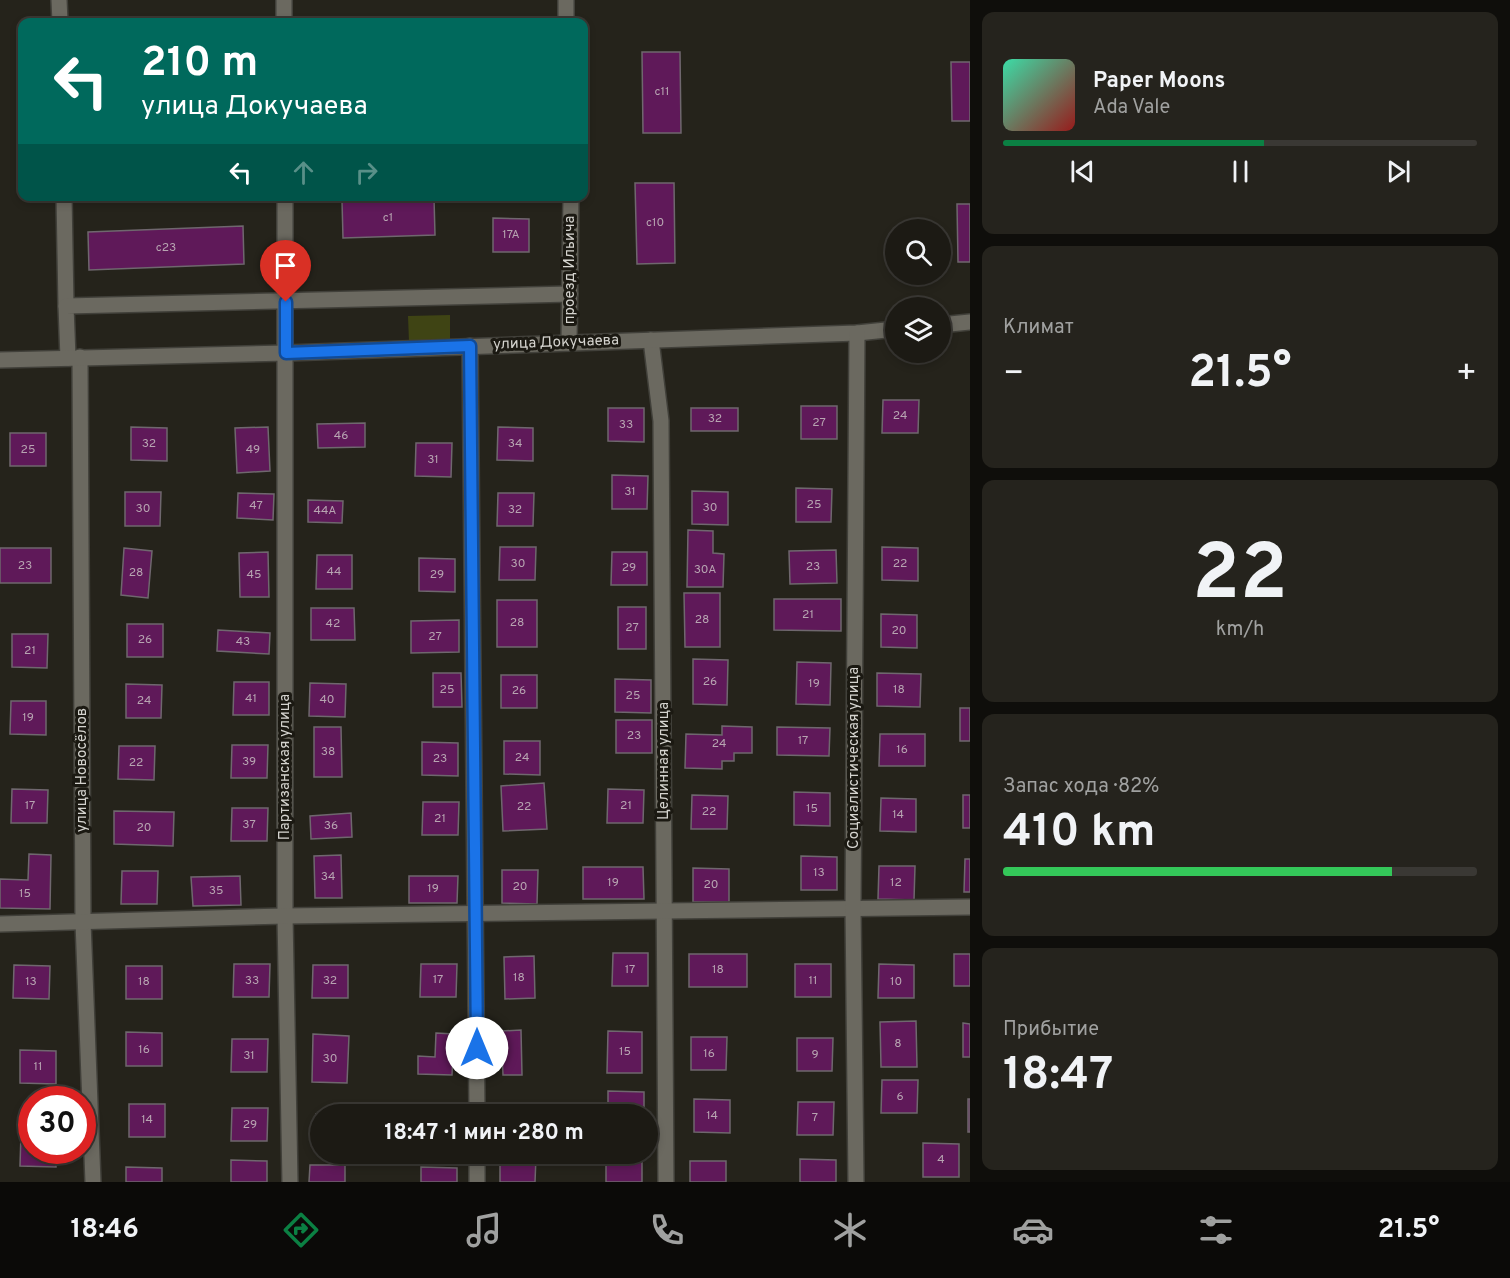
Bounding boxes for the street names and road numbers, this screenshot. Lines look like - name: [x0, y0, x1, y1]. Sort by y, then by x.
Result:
- street label: проезд Ильича: [561, 216, 580, 324]
- street label: улица Докучаева: [493, 331, 619, 355]
- street label: Социалистическая улица: [845, 667, 864, 849]
- street label: Партизанская улица: [276, 694, 295, 840]
- street label: Целинная улица: [655, 702, 674, 820]
- street label: улица Новосёлов: [73, 708, 92, 832]

